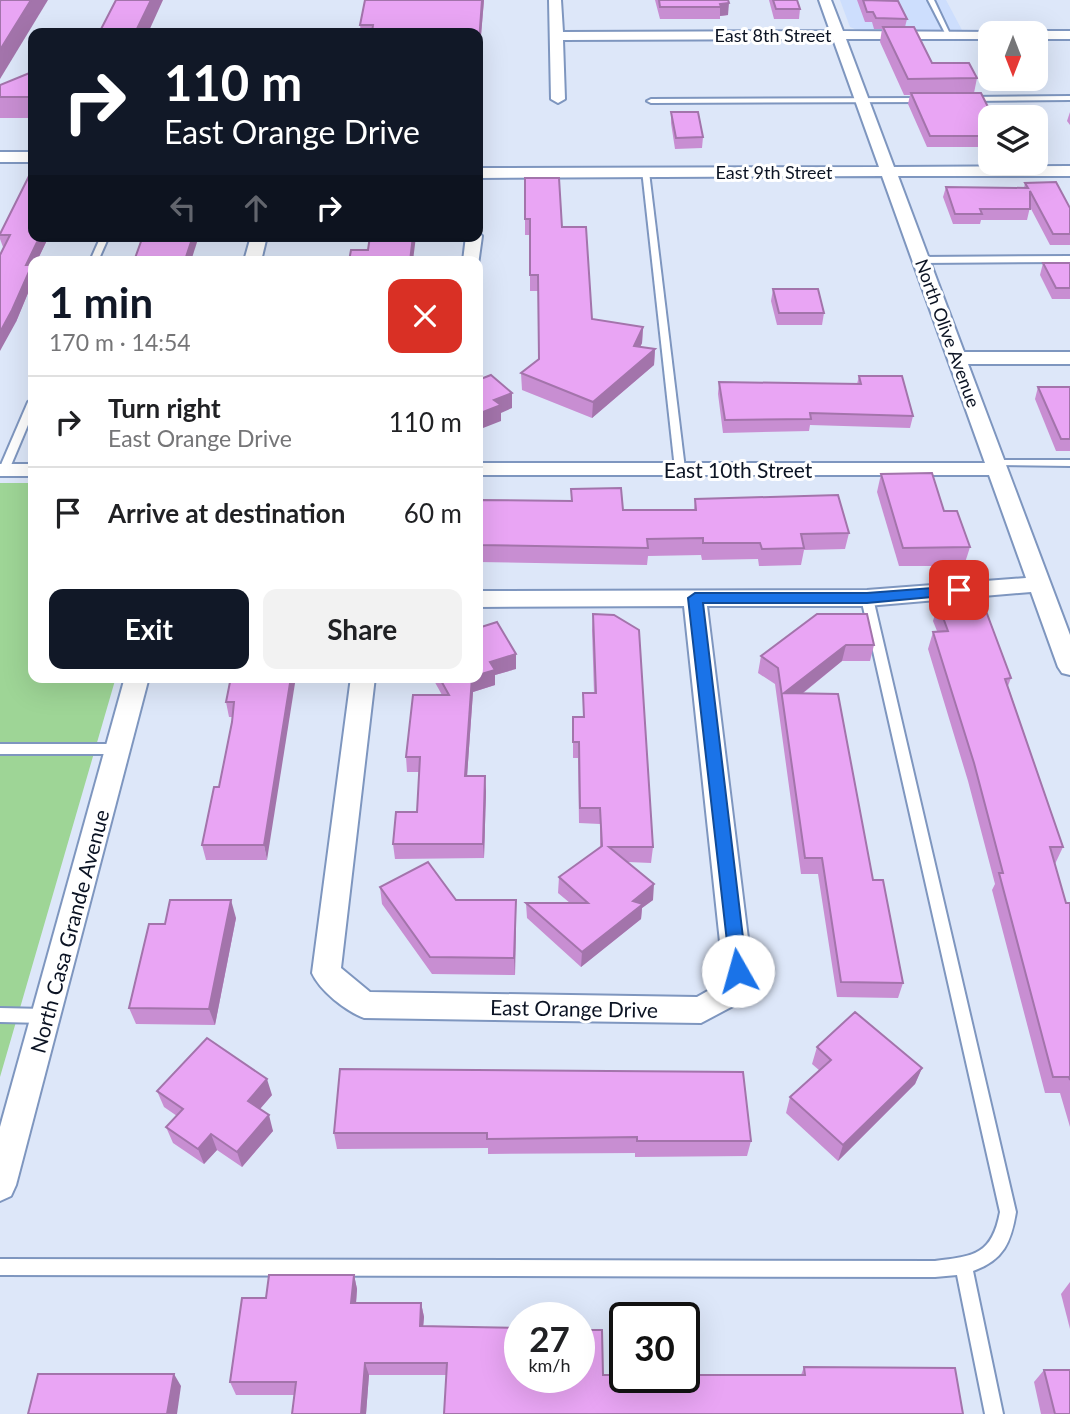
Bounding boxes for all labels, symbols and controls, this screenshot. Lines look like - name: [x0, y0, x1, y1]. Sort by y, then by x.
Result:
- north arrow: [978, 21, 1048, 91]
- map controls: [978, 21, 1048, 175]
- street label: East 8th Street: [714, 24, 832, 46]
- text: 110 m: [164, 53, 302, 111]
- icon: right: [49, 56, 140, 147]
- button: layers: [978, 105, 1048, 175]
- text: East Orange Drive: [164, 112, 420, 151]
- street label: East 9th Street: [715, 161, 833, 183]
- icon: left: [164, 189, 202, 227]
- icon: ahead: [237, 189, 275, 227]
- icon: right: [310, 189, 348, 227]
- street label: North Olive Avenue: [911, 256, 985, 410]
- text: 1 min: [49, 277, 153, 327]
- button: close: [388, 279, 462, 353]
- text: 170 m · 14:54: [49, 328, 191, 356]
- text: Turn right: [108, 392, 221, 424]
- icon: right: [49, 403, 87, 441]
- text: 110 m: [389, 406, 462, 438]
- text: East Orange Drive: [108, 424, 292, 452]
- street label: East 10th Street: [664, 457, 813, 482]
- icon: arrive: [49, 494, 87, 532]
- text: Arrive at destination: [108, 497, 345, 529]
- text: 60 m: [404, 497, 462, 529]
- pin: [929, 560, 989, 620]
- icon: arrive: [940, 571, 978, 609]
- button: Exit: [49, 589, 249, 669]
- button: Share: [263, 589, 462, 669]
- street label: North Casa Grande Avenue: [24, 806, 114, 1056]
- position arrow: [701, 934, 775, 1008]
- street label: East Orange Drive: [490, 994, 658, 1022]
- speed limit sign: 30: [609, 1302, 700, 1393]
- text: 27: [529, 1317, 570, 1359]
- text: km/h: [528, 1354, 571, 1376]

